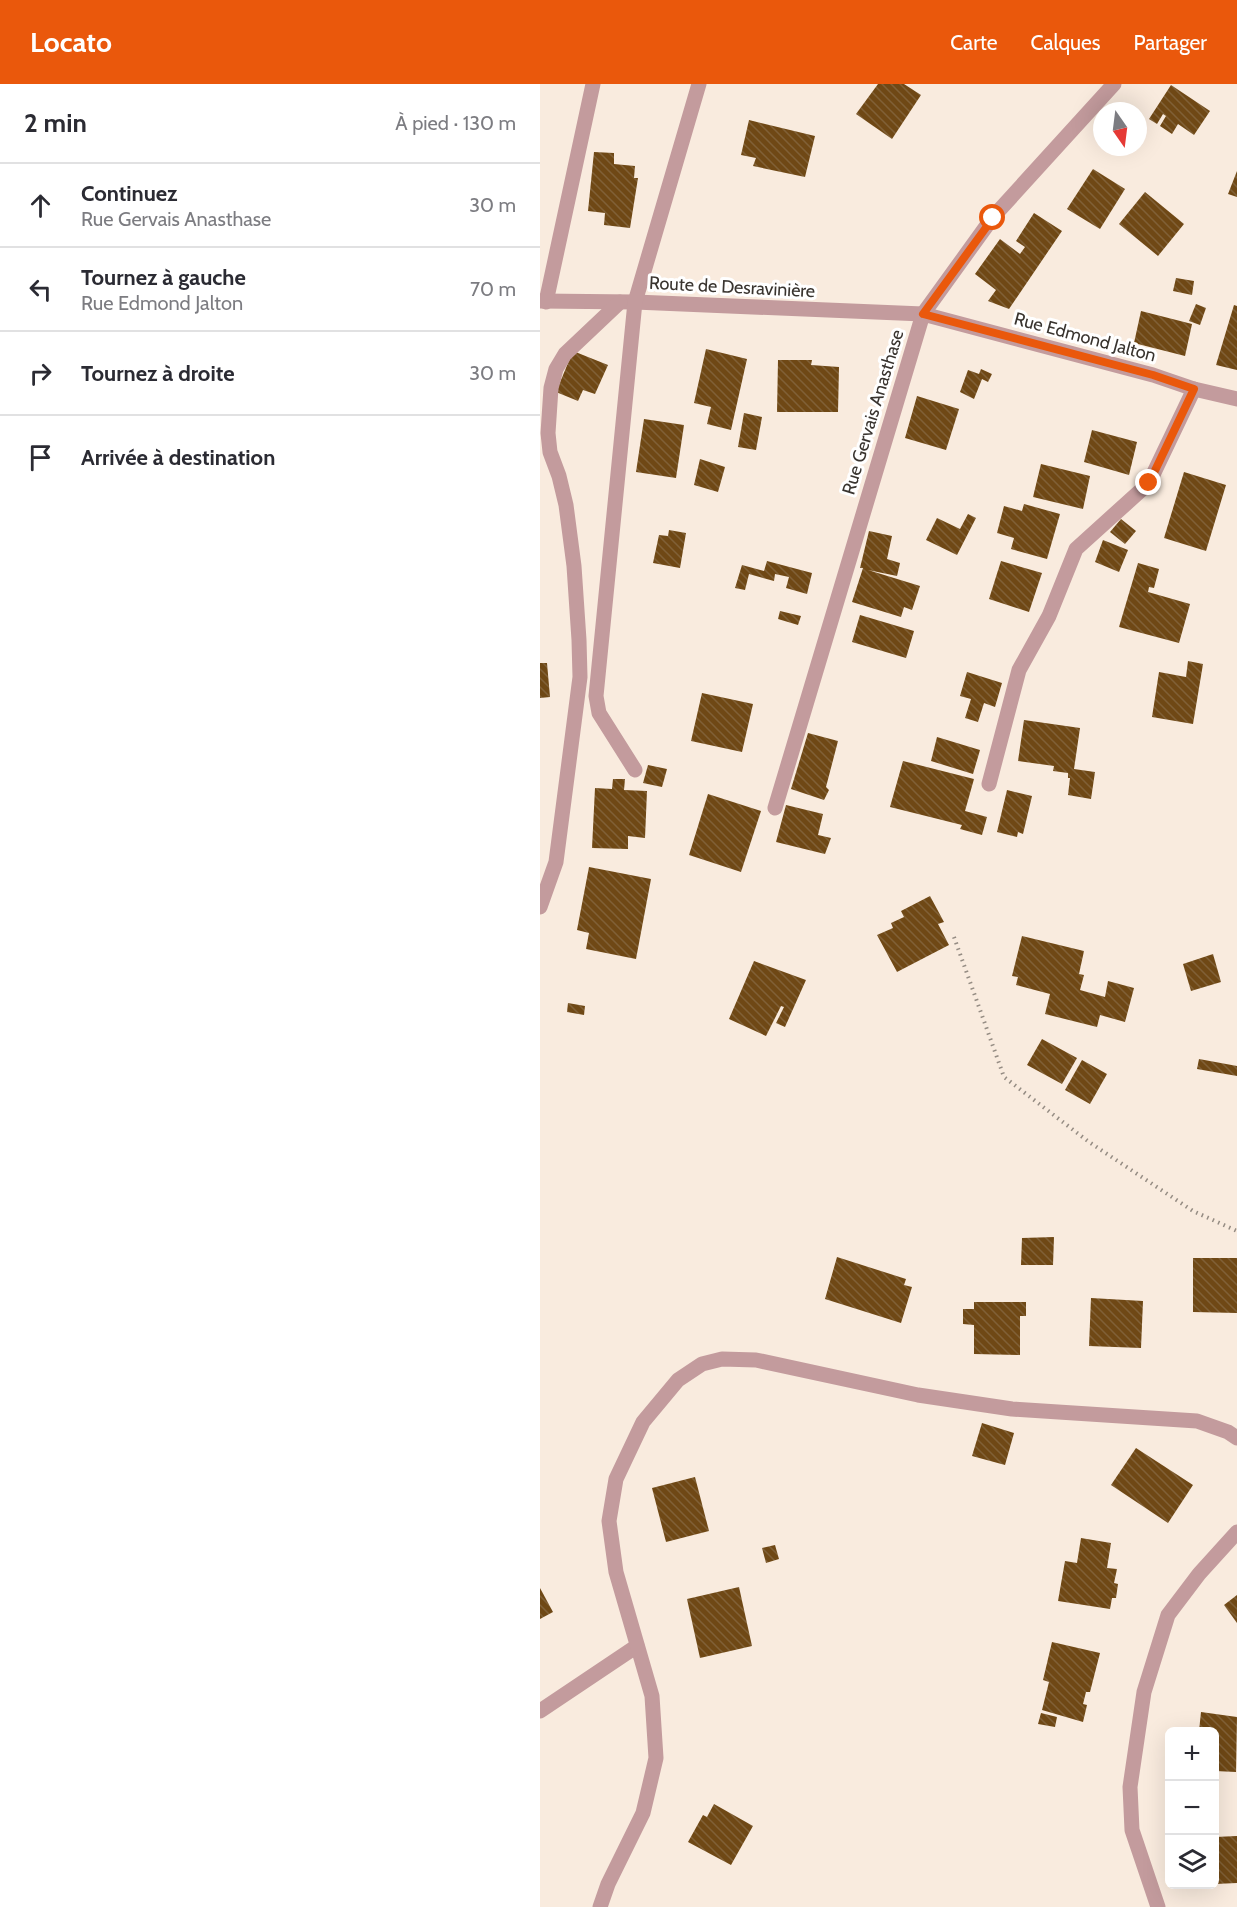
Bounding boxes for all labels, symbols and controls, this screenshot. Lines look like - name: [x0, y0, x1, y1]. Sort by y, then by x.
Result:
- text: Locato: [30, 25, 112, 59]
- text: Carte: [950, 30, 998, 55]
- text: Calques: [1031, 30, 1101, 55]
- text: Partager: [1134, 30, 1207, 55]
- north arrow: [1093, 102, 1147, 156]
- text: 2 min: [24, 107, 87, 139]
- text: À pied · 130 m: [395, 111, 516, 135]
- text: Continuez: [81, 180, 178, 207]
- icon: ahead: [24, 189, 57, 222]
- text: 30 m: [469, 193, 516, 217]
- route start: [979, 204, 1005, 230]
- text: Rue Gervais Anasthase: [81, 207, 271, 231]
- text: Tournez à gauche: [81, 264, 246, 291]
- street label: Route de Desravinière: [648, 272, 816, 302]
- icon: left: [24, 273, 57, 306]
- text: 70 m: [470, 277, 516, 301]
- text: Rue Edmond Jalton: [81, 291, 243, 315]
- street label: Rue Edmond Jalton: [1012, 307, 1158, 367]
- street label: Rue Gervais Anasthase: [837, 327, 909, 497]
- icon: right: [24, 357, 57, 390]
- text: Tournez à droite: [81, 360, 235, 387]
- text: 30 m: [469, 361, 516, 385]
- icon: arrive: [24, 441, 57, 474]
- text: Arrivée à destination: [81, 444, 275, 471]
- route end: [1135, 469, 1161, 495]
- map controls: [1165, 1727, 1219, 1889]
- button: +: [1165, 1727, 1219, 1781]
- button: −: [1165, 1781, 1219, 1835]
- button: layers: [1165, 1835, 1219, 1889]

